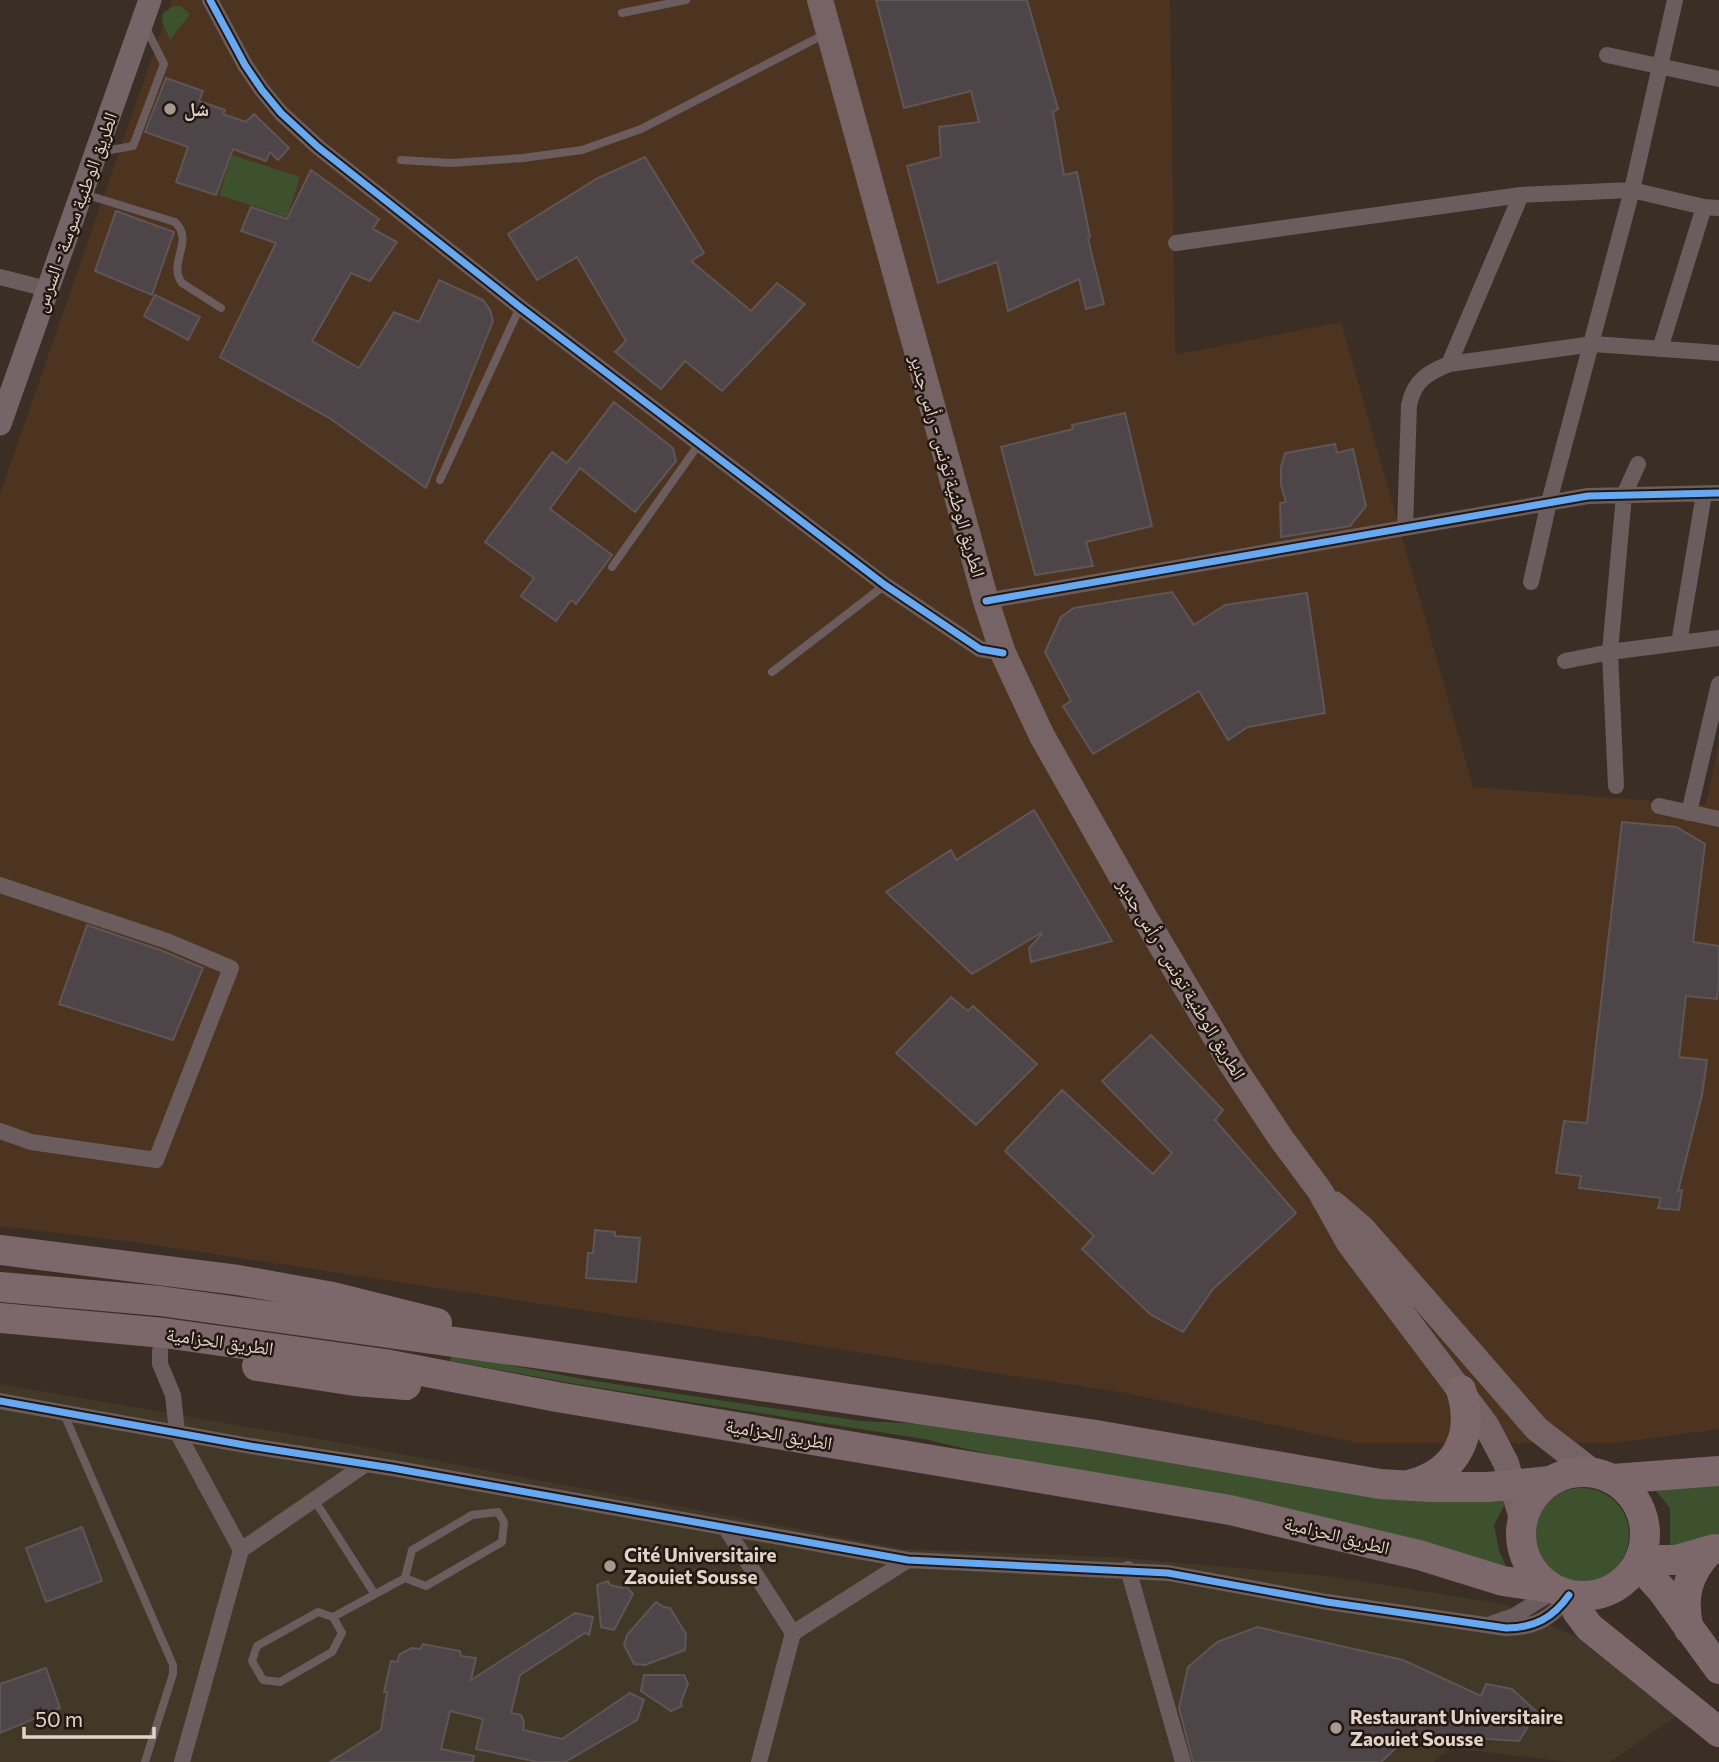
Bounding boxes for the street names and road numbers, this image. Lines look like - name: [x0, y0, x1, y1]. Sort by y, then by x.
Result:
- street label: الطريق الوطنية سوسة - السرس: [28, 109, 122, 315]
- street label: الطريق الوطنية تونس - رأس جدير: [904, 351, 991, 580]
- street label: الطريق الوطنية تونس - رأس جدير: [1112, 873, 1252, 1084]
- street label: الطريق الحزامية: [165, 1322, 275, 1360]
- street label: الطريق الحزامية: [724, 1413, 834, 1455]
- street label: الطريق الحزامية: [1282, 1510, 1392, 1560]

